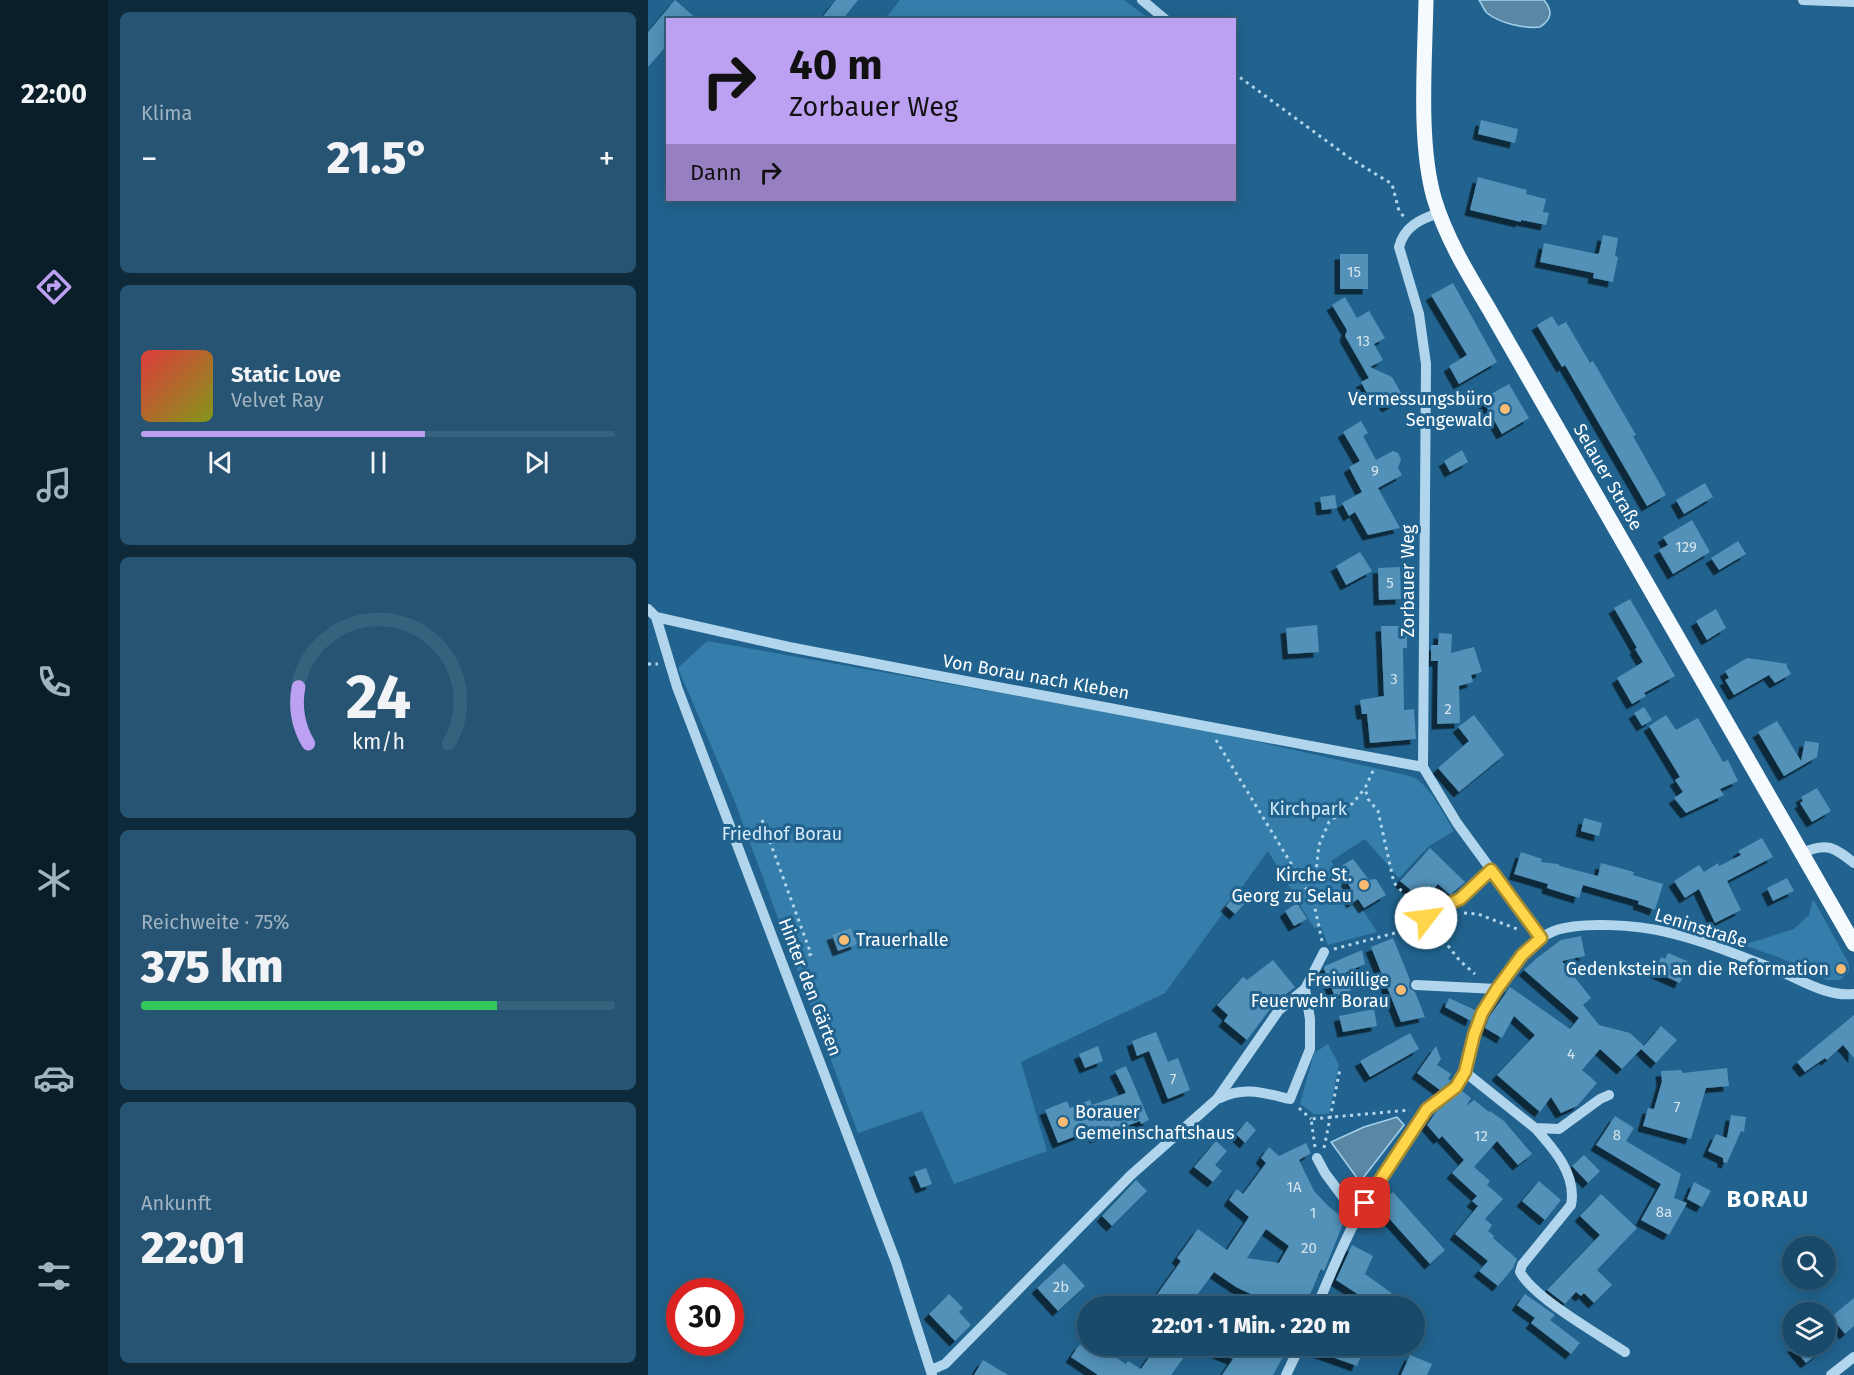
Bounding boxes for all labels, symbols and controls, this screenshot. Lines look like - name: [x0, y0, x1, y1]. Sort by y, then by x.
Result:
- text: 40 m: [789, 40, 883, 90]
- icon: right: [690, 42, 768, 120]
- text: 22:00: [21, 78, 87, 110]
- text: Zorbauer Weg: [789, 91, 958, 123]
- text: Klima: [141, 101, 192, 125]
- text: 21.5°: [327, 131, 429, 185]
- text: −: [141, 139, 158, 179]
- text: +: [599, 139, 615, 179]
- icon: right: [754, 156, 787, 189]
- text: Dann: [690, 159, 742, 186]
- house number: 15: [1347, 263, 1361, 281]
- icon: directions: [33, 266, 75, 308]
- house number: 13: [1356, 332, 1370, 350]
- text: Static Love: [231, 361, 341, 388]
- text: Velvet Ray: [231, 388, 324, 412]
- place label: Vermessungsbüro Sengewald: [1348, 388, 1493, 431]
- marker: Vermessungsbüro Sengewald: [1498, 402, 1512, 416]
- street label: Selauer Straße: [1569, 420, 1647, 534]
- icon: previous: [204, 446, 237, 479]
- icon: pause: [362, 446, 395, 479]
- icon: next: [520, 446, 553, 479]
- house number: 9: [1371, 462, 1379, 480]
- icon: music: [33, 464, 75, 506]
- street label: Zorbauer Weg: [1397, 524, 1419, 637]
- house number: 129: [1675, 538, 1697, 556]
- house number: 5: [1386, 574, 1394, 592]
- street label: Von Borau nach Kleben: [941, 650, 1131, 704]
- icon: phone: [33, 661, 75, 703]
- text: 24: [345, 661, 411, 736]
- house number: 3: [1390, 670, 1398, 688]
- house number: 2: [1444, 700, 1452, 718]
- text: km/h: [351, 730, 405, 756]
- park label: Kirchpark: [1269, 798, 1348, 820]
- park label: Friedhof Borau: [722, 823, 842, 845]
- icon: climate: [33, 859, 75, 901]
- place label: Kirche St. Georg zu Selau: [1232, 864, 1352, 907]
- marker: Kirche St. Georg zu Selau: [1357, 878, 1371, 892]
- position arrow: [1394, 886, 1458, 950]
- street label: Leninstraße: [1652, 903, 1750, 953]
- text: Reichweite · 75%: [141, 910, 289, 934]
- street label: Hinter den Gärten: [774, 915, 846, 1059]
- place label: Trauerhalle: [856, 929, 949, 951]
- marker: Trauerhalle: [837, 933, 851, 947]
- text: 375 km: [141, 940, 283, 994]
- place label: Gedenkstein an die Reformation: [1566, 958, 1829, 980]
- marker: Gedenkstein an die Reformation: [1834, 962, 1848, 976]
- place label: Freiwillige Feuerwehr Borau: [1251, 969, 1389, 1012]
- marker: Freiwillige Feuerwehr Borau: [1394, 983, 1408, 997]
- house number: 4: [1567, 1045, 1575, 1063]
- icon: car: [33, 1057, 75, 1099]
- house number: 7: [1170, 1070, 1177, 1088]
- house number: 7: [1674, 1098, 1681, 1116]
- place label: Borauer Gemeinschaftshaus: [1075, 1101, 1235, 1144]
- marker: Borauer Gemeinschaftshaus: [1056, 1115, 1070, 1129]
- house number: 8: [1613, 1126, 1621, 1144]
- house number: 12: [1474, 1127, 1488, 1145]
- pin: [1339, 1177, 1390, 1228]
- house number: 1A: [1286, 1178, 1302, 1196]
- district label: BORAU: [1726, 1185, 1810, 1213]
- icon: arrive: [1348, 1186, 1381, 1219]
- text: Ankunft: [141, 1191, 212, 1215]
- house number: 8a: [1656, 1203, 1672, 1221]
- house number: 1: [1310, 1204, 1316, 1222]
- text: 22:01: [141, 1221, 246, 1275]
- map controls: [1782, 1236, 1836, 1356]
- button: search: [1782, 1236, 1836, 1290]
- house number: 20: [1301, 1239, 1317, 1257]
- icon: filters: [33, 1255, 75, 1297]
- speed limit sign: 30: [666, 1278, 744, 1356]
- house number: 2b: [1053, 1278, 1069, 1296]
- button: layers: [1782, 1302, 1836, 1356]
- text: 22:01 · 1 Min. · 220 m: [1152, 1312, 1350, 1339]

